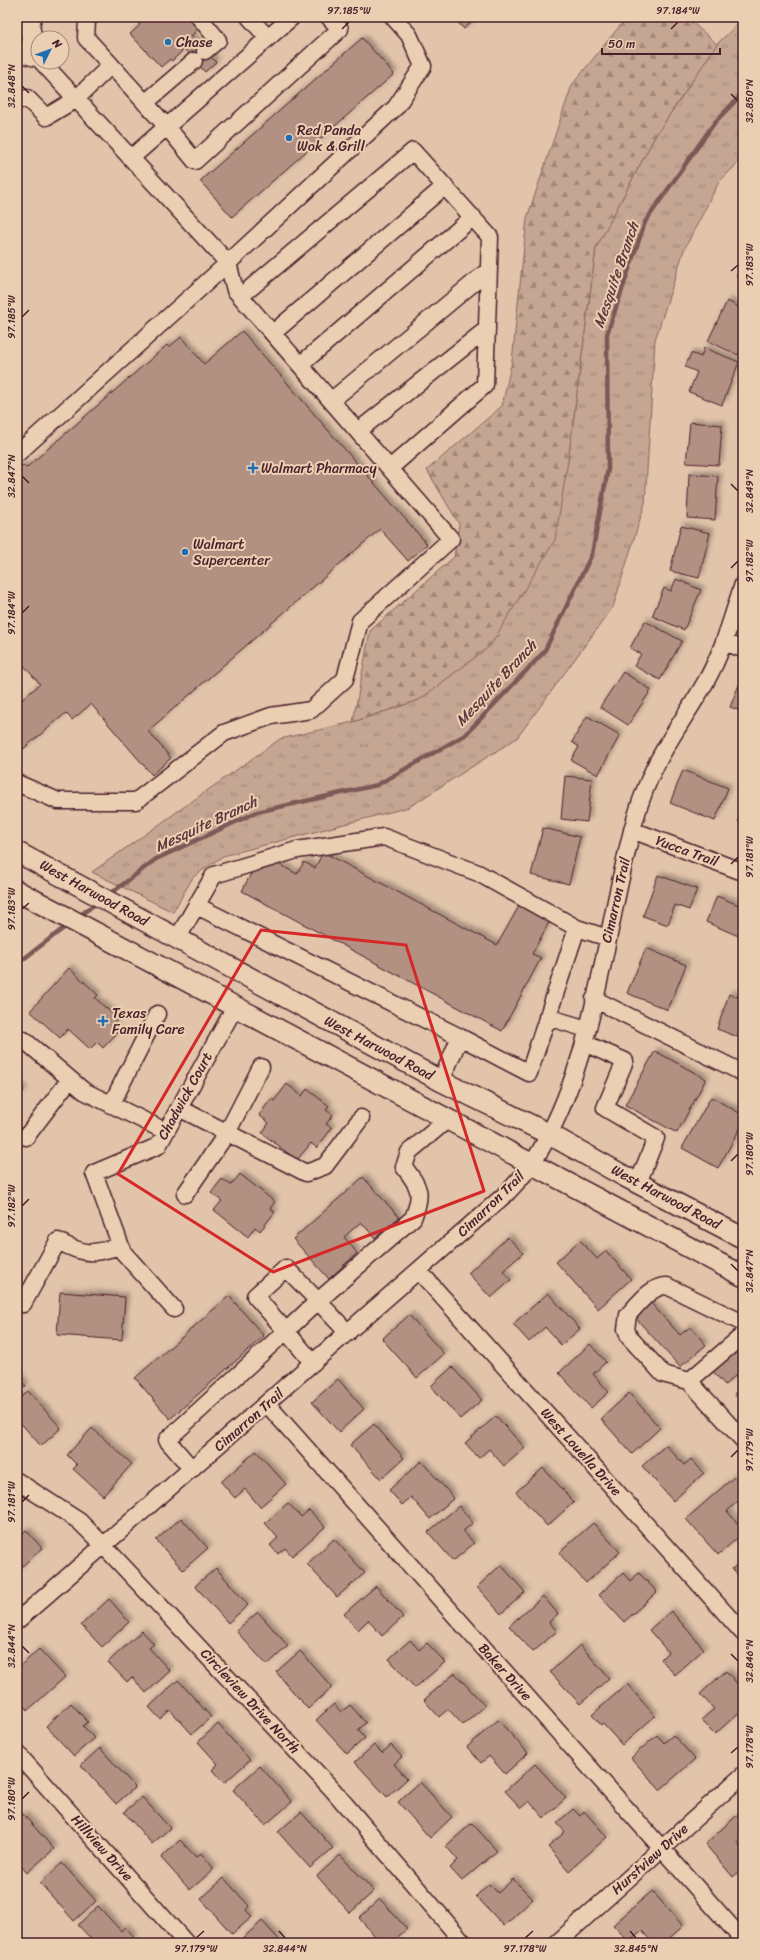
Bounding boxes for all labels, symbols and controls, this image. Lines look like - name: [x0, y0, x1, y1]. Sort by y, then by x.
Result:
- text: 97.185°W: [327, 2, 371, 20]
- text: 97.184°W: [656, 2, 700, 20]
- north arrow: [30, 30, 70, 70]
- place label: Chase: [176, 30, 213, 55]
- scale bar: [602, 30, 720, 56]
- text: 50 m: [608, 33, 635, 55]
- text: N: [47, 34, 67, 53]
- marker: Chase: [163, 37, 173, 47]
- text: 32.848°N: [3, 64, 21, 108]
- text: 32.850°N: [741, 79, 759, 123]
- place label: Red Panda Wok & Grill: [297, 118, 366, 159]
- marker: Red Panda Wok & Grill: [284, 133, 294, 143]
- water label: Mesquite Branch: [586, 217, 647, 332]
- text: 97.183°W: [741, 243, 759, 286]
- text: 97.185°W: [3, 295, 21, 339]
- text: 32.847°N: [3, 454, 21, 498]
- place label: Walmart Pharmacy: [261, 456, 377, 481]
- marker: Walmart Pharmacy: [248, 463, 258, 473]
- text: 32.849°N: [741, 469, 759, 513]
- place label: Walmart Supercenter: [193, 532, 271, 573]
- text: 97.182°W: [741, 539, 759, 582]
- marker: Walmart Supercenter: [180, 547, 190, 557]
- text: 97.184°W: [3, 591, 21, 635]
- water label: Mesquite Branch: [449, 633, 544, 732]
- water label: Mesquite Branch: [150, 788, 263, 859]
- street label: Yucca Trail: [652, 828, 723, 874]
- text: 97.181°W: [741, 836, 759, 878]
- street label: West Harwood Road: [35, 853, 155, 934]
- street label: Cimarron Trail: [594, 854, 638, 945]
- text: 97.183°W: [3, 887, 21, 930]
- place label: Texas Family Care: [112, 1001, 185, 1042]
- street label: West Harwood Road: [319, 1008, 440, 1088]
- marker: Texas Family Care: [97, 1015, 109, 1027]
- street label: Chadwick Court: [151, 1047, 219, 1145]
- text: 97.180°W: [741, 1132, 759, 1176]
- street label: West Harwood Road: [606, 1157, 727, 1237]
- street label: Cimarron Trail: [451, 1164, 532, 1243]
- text: 97.182°W: [3, 1184, 21, 1227]
- text: 32.847°N: [741, 1249, 759, 1293]
- street label: Cimarron Trail: [208, 1381, 291, 1458]
- street label: West Louella Drive: [534, 1402, 628, 1502]
- text: 97.179°W: [741, 1428, 759, 1472]
- text: 97.181°W: [3, 1481, 21, 1523]
- text: 32.844°N: [3, 1624, 21, 1668]
- street label: Baker Drive: [472, 1637, 538, 1707]
- text: 32.846°N: [741, 1639, 759, 1683]
- street label: Circleview Drive North: [194, 1642, 306, 1760]
- text: 97.178°W: [741, 1725, 759, 1768]
- text: 97.180°W: [3, 1777, 21, 1821]
- street label: Hillview Drive: [65, 1808, 139, 1888]
- street label: Hurstview Drive: [605, 1817, 695, 1901]
- text: 97.179°W: [175, 1940, 218, 1958]
- text: 32.844°N: [263, 1940, 307, 1958]
- text: 97.178°W: [504, 1940, 547, 1958]
- text: 32.845°N: [614, 1940, 658, 1958]

